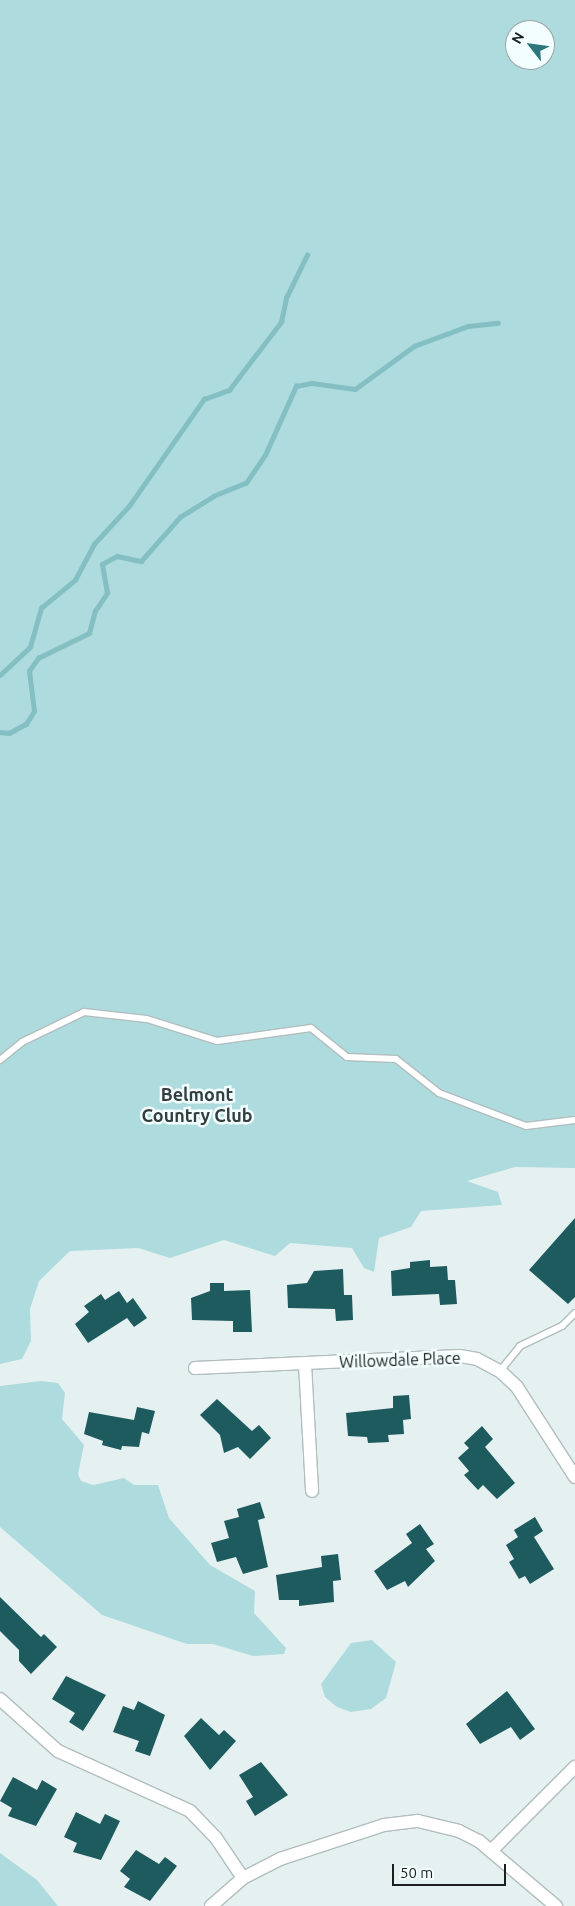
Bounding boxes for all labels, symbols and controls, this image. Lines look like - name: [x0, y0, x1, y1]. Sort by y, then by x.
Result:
- north arrow: [505, 20, 555, 70]
- text: N: [508, 29, 527, 47]
- district label: Belmont Country Club: [142, 1084, 252, 1126]
- street label: Willowdale Place: [339, 1348, 461, 1372]
- scale bar: [395, 1854, 509, 1886]
- text: 50 m: [400, 1864, 433, 1881]

